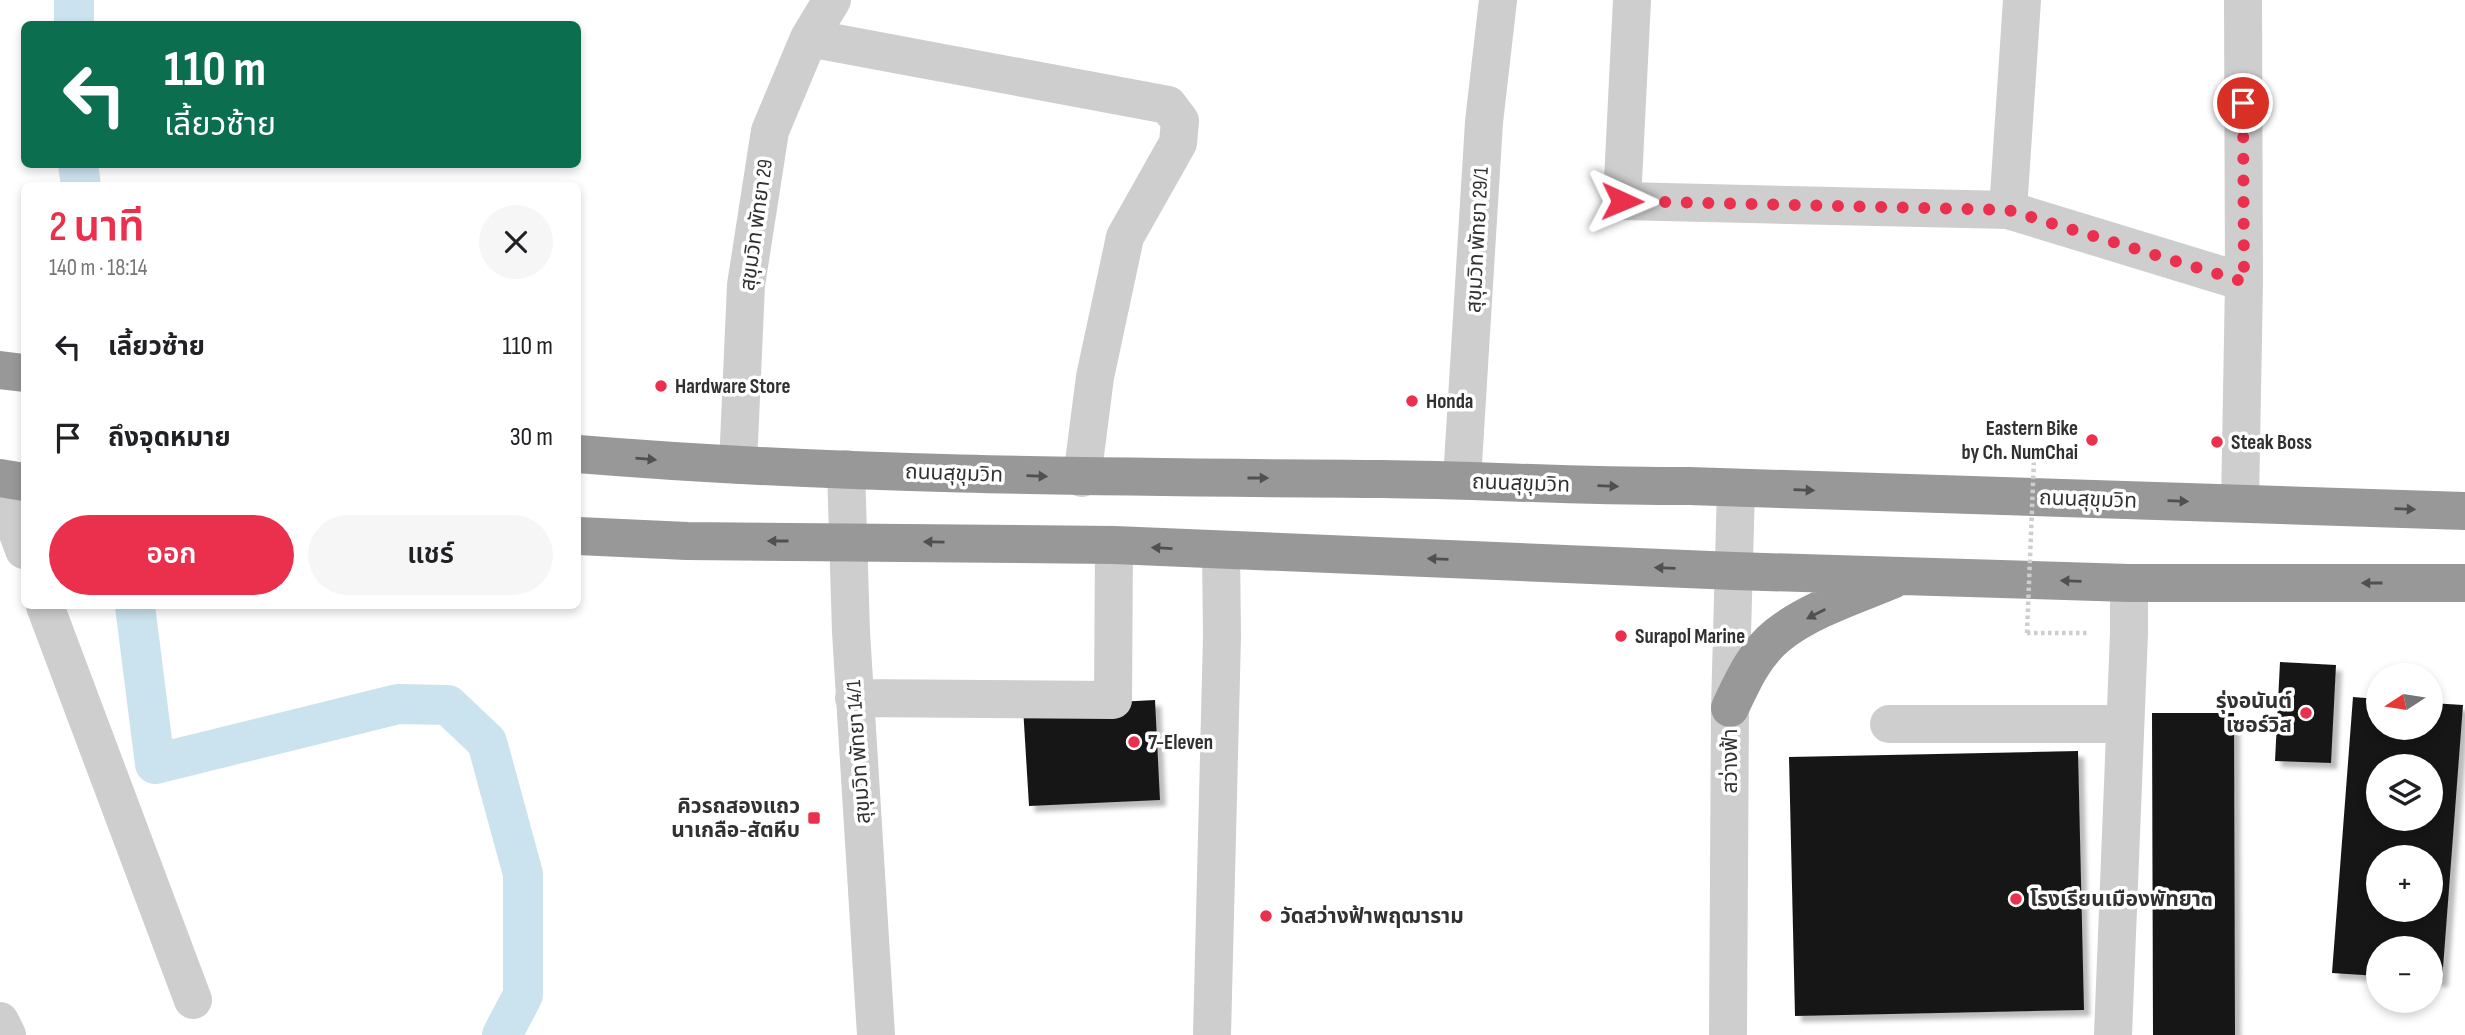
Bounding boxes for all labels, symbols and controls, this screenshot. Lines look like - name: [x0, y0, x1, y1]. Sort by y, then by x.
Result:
- text: 110 m: [164, 41, 266, 100]
- icon: left: [49, 49, 140, 140]
- pin: [2213, 73, 2273, 133]
- icon: arrive: [2224, 84, 2262, 122]
- text: เลี้ยวซ้าย: [164, 106, 276, 145]
- street label: สุขุมวิท พัทยา 29: [735, 158, 778, 292]
- position arrow: [1585, 164, 1659, 238]
- street label: สุขุมวิท พัทยา 29/1: [1461, 166, 1494, 314]
- text: 2 นาที: [49, 202, 144, 253]
- button: close: [479, 205, 553, 279]
- text: 140 m · 18:14: [49, 254, 147, 282]
- icon: left: [49, 328, 87, 366]
- text: 110 m: [502, 331, 553, 362]
- text: เลี้ยวซ้าย: [108, 332, 205, 363]
- place label: Hardware Store: [675, 374, 790, 399]
- marker: Hardware Store: [653, 378, 669, 394]
- place label: Honda: [1426, 389, 1473, 414]
- marker: Honda: [1404, 393, 1420, 409]
- place label: Eastern Bike by Ch. NumChai: [1962, 416, 2078, 465]
- icon: arrive: [49, 419, 87, 457]
- text: 30 m: [510, 422, 553, 453]
- text: ถึงจุดหมาย: [108, 423, 231, 454]
- place label: Steak Boss: [2231, 430, 2312, 455]
- marker: Eastern Bike by Ch. NumChai: [2084, 432, 2100, 448]
- marker: Steak Boss: [2209, 434, 2225, 450]
- one-way arrow: [635, 454, 657, 465]
- street label: ถนนสุขุมวิท: [905, 459, 1003, 488]
- street label: ถนนสุขุมวิท: [1472, 469, 1570, 498]
- one-way arrow: [1026, 471, 1048, 482]
- one-way arrow: [1248, 472, 1270, 484]
- one-way arrow: [1597, 481, 1619, 492]
- one-way arrow: [1793, 484, 1815, 496]
- street label: ถนนสุขุมวิท: [2039, 485, 2137, 514]
- one-way arrow: [2167, 496, 2189, 507]
- one-way arrow: [2395, 503, 2417, 514]
- button: ออก: [49, 515, 294, 595]
- button: แชร์: [308, 515, 553, 595]
- one-way arrow: [767, 535, 789, 547]
- one-way arrow: [923, 536, 945, 548]
- one-way arrow: [1151, 542, 1173, 553]
- one-way arrow: [1427, 554, 1449, 565]
- one-way arrow: [1654, 563, 1676, 574]
- one-way arrow: [2060, 576, 2082, 587]
- one-way arrow: [2361, 577, 2383, 589]
- one-way arrow: [1806, 608, 1826, 619]
- place label: Surapol Marine: [1635, 624, 1745, 649]
- marker: Surapol Marine: [1613, 628, 1629, 644]
- north arrow: [2366, 663, 2443, 740]
- map controls: [2366, 663, 2443, 1013]
- street label: สุขุมวิท พัทยา 14/1: [841, 679, 876, 825]
- place label: รุ่งอนันต์ เซอร์วิส: [2216, 689, 2292, 738]
- marker: รุ่งอนันต์ เซอร์วิส: [2298, 705, 2314, 721]
- street label: สว่างฟ้า: [1718, 729, 1743, 794]
- place label: 7-Eleven: [1148, 730, 1213, 755]
- marker: 7-Eleven: [1126, 734, 1142, 750]
- button: layers: [2366, 754, 2443, 831]
- place label: คิวรถสองแถว นาเกลือ-สัตหีบ: [671, 794, 800, 843]
- marker: คิวรถสองแถว นาเกลือ-สัตหีบ: [806, 810, 822, 826]
- button: +: [2366, 845, 2443, 922]
- place label: โรงเรียนเมืองพัทยา๓: [2030, 887, 2213, 912]
- marker: โรงเรียนเมืองพัทยา๓: [2008, 891, 2024, 907]
- place label: วัดสว่างฟ้าพฤฒาราม: [1280, 904, 1464, 929]
- marker: วัดสว่างฟ้าพฤฒาราม: [1258, 908, 1274, 924]
- button: −: [2366, 936, 2443, 1013]

